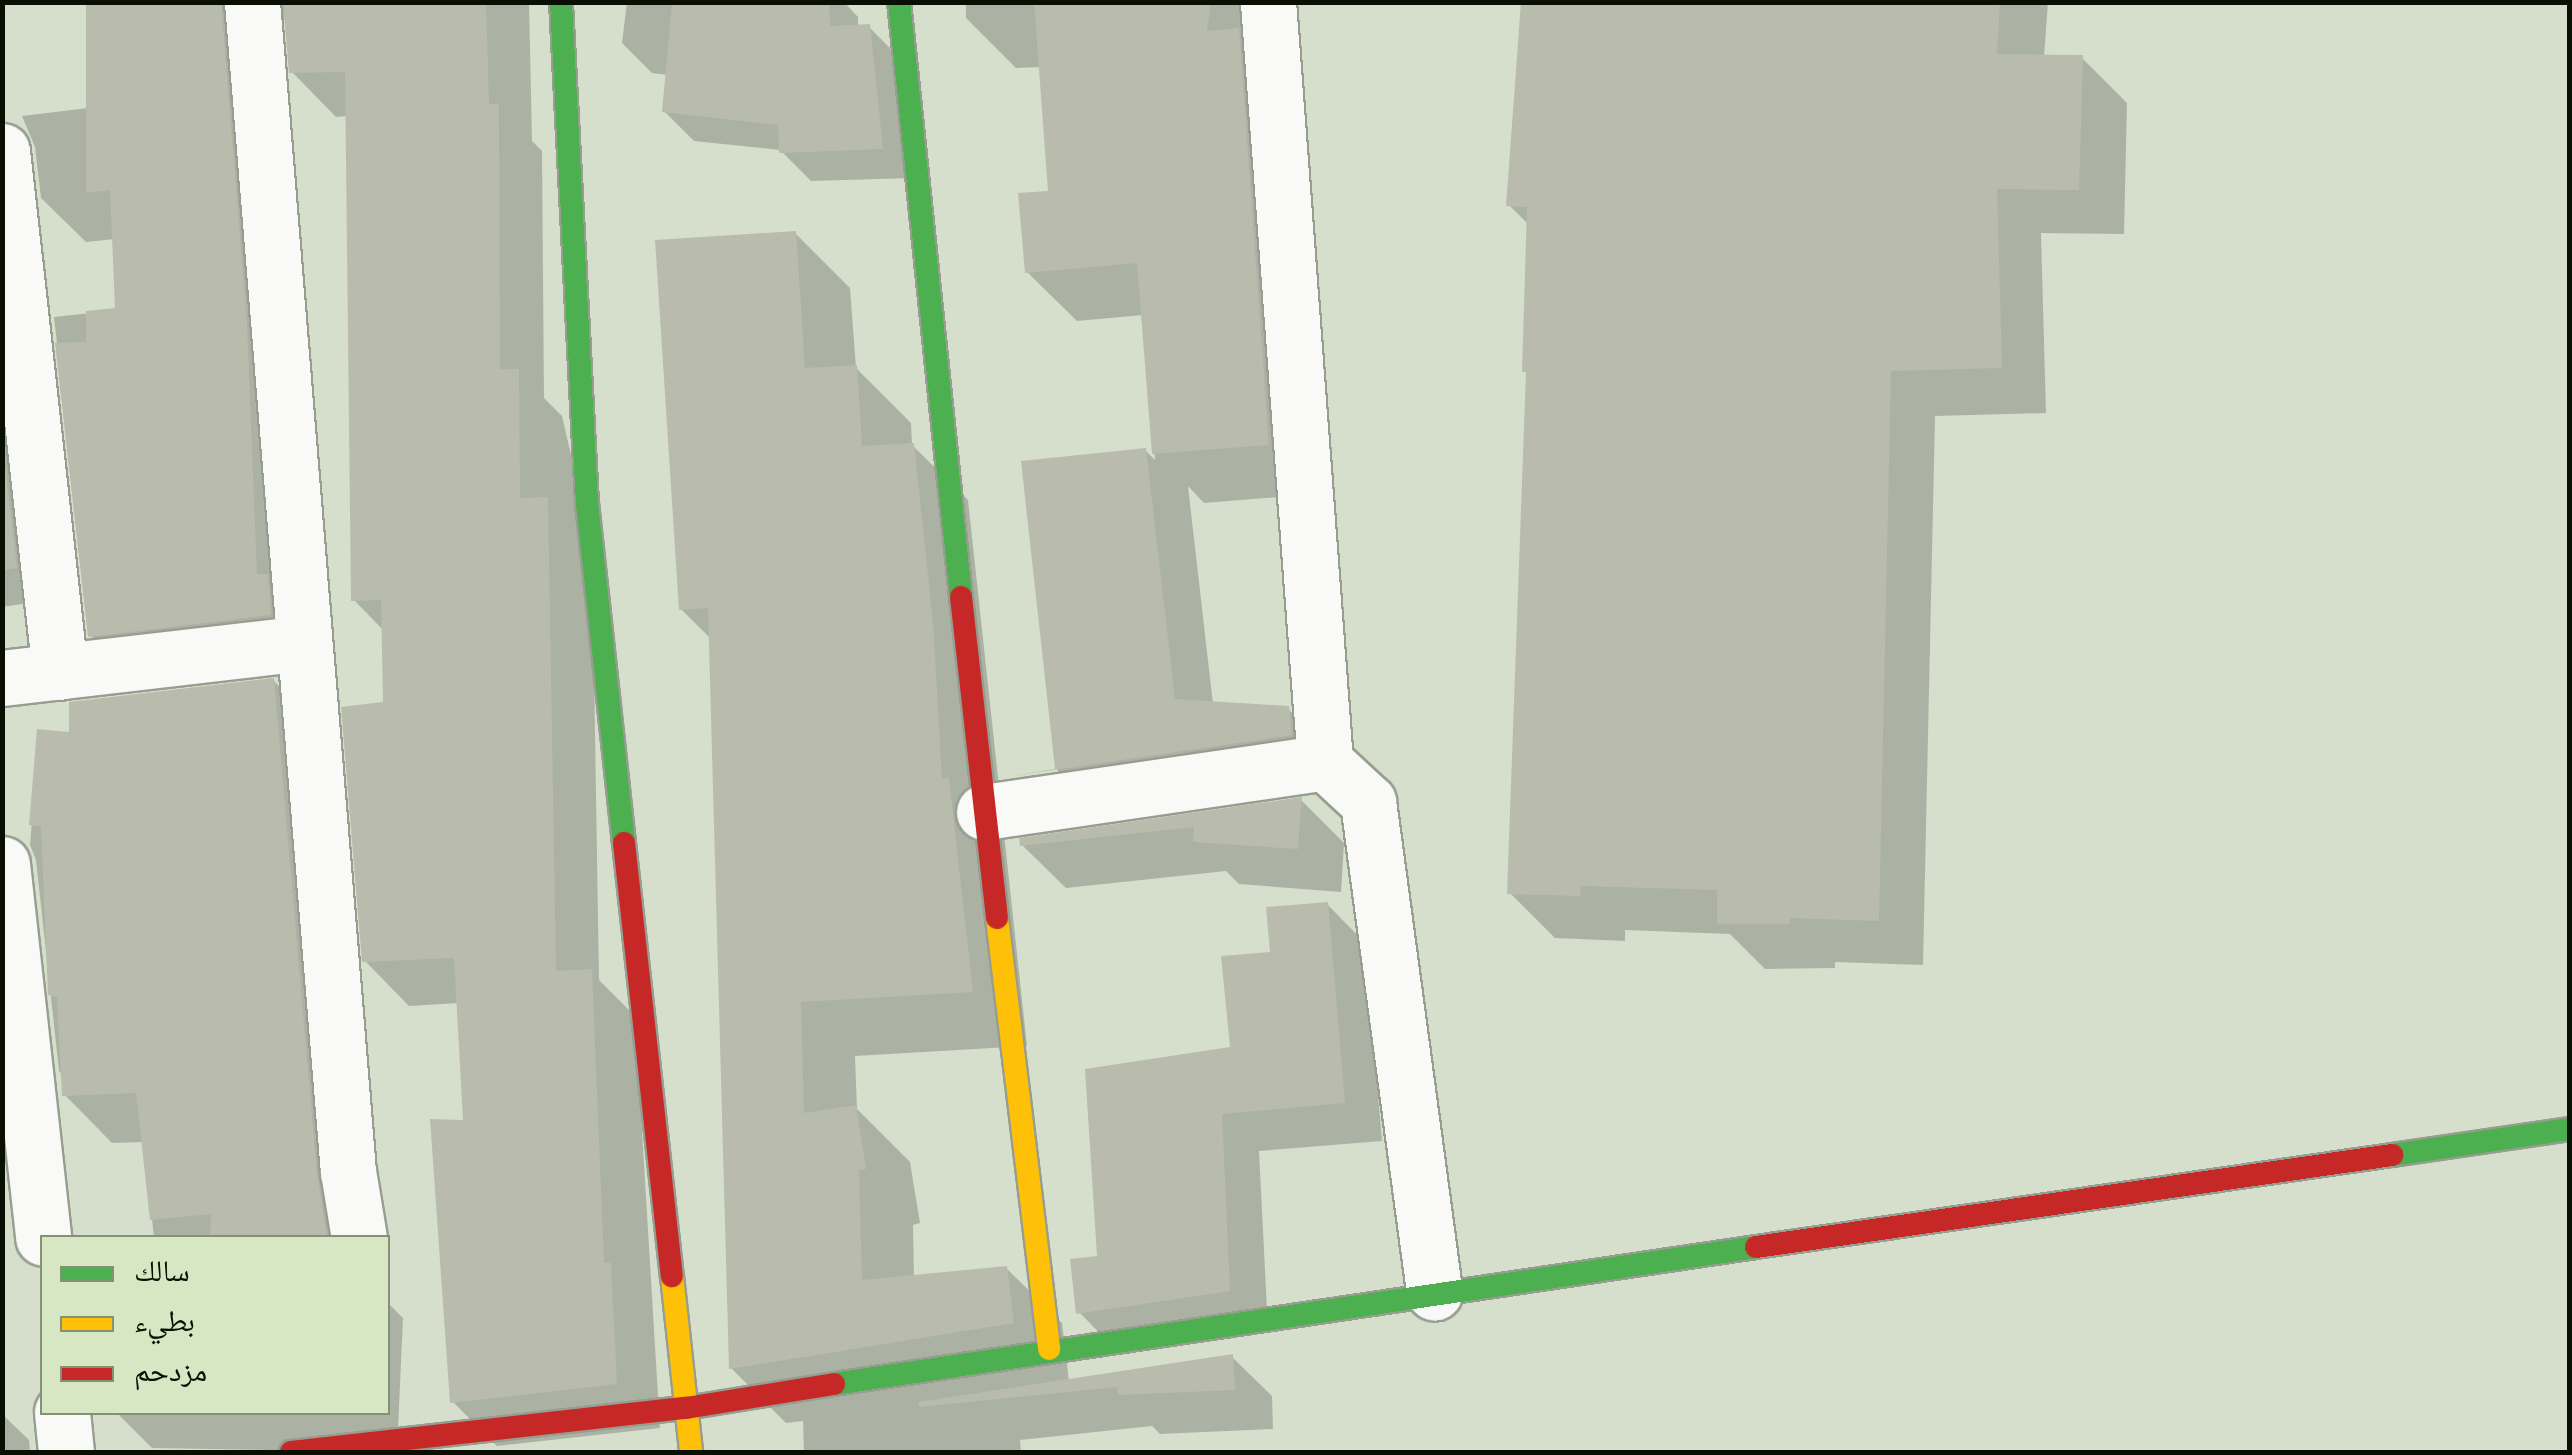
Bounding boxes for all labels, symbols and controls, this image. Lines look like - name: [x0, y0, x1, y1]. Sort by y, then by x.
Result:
- legend: [40, 1235, 390, 1415]
- text: سالك: [134, 1251, 190, 1287]
- text: بطيء: [134, 1301, 195, 1337]
- text: مزدحم: [134, 1351, 207, 1387]

